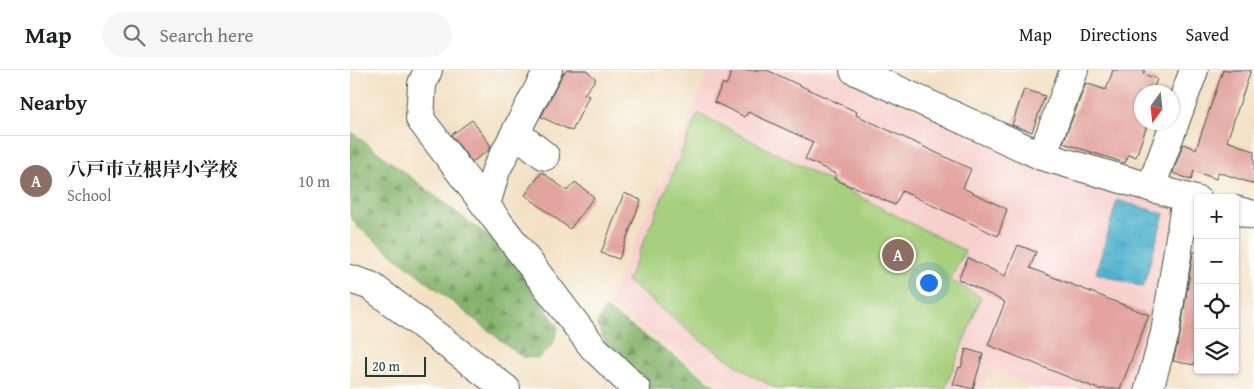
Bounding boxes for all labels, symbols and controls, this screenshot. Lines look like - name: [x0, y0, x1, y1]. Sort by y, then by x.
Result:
- search box: [102, 12, 452, 57]
- text: Map: [25, 17, 72, 52]
- icon: search: [120, 21, 148, 49]
- text: Search here: [160, 21, 253, 49]
- text: Map: [1019, 21, 1052, 48]
- text: Directions: [1080, 21, 1157, 48]
- text: Saved: [1185, 21, 1229, 48]
- north arrow: [1134, 85, 1179, 130]
- text: Nearby: [20, 87, 87, 118]
- text: 八戸市立根岸小学校: [67, 155, 238, 183]
- text: A: [31, 169, 41, 193]
- text: 10 m: [298, 169, 330, 193]
- text: School: [67, 183, 111, 207]
- map controls: [1194, 194, 1239, 374]
- button: +: [1194, 194, 1239, 239]
- pin: A: [882, 236, 914, 274]
- button: −: [1194, 239, 1239, 284]
- your location: [916, 270, 942, 296]
- button: locate: [1194, 284, 1239, 329]
- button: layers: [1194, 329, 1239, 374]
- scale bar: [365, 354, 426, 377]
- text: 20 m: [372, 356, 400, 376]

